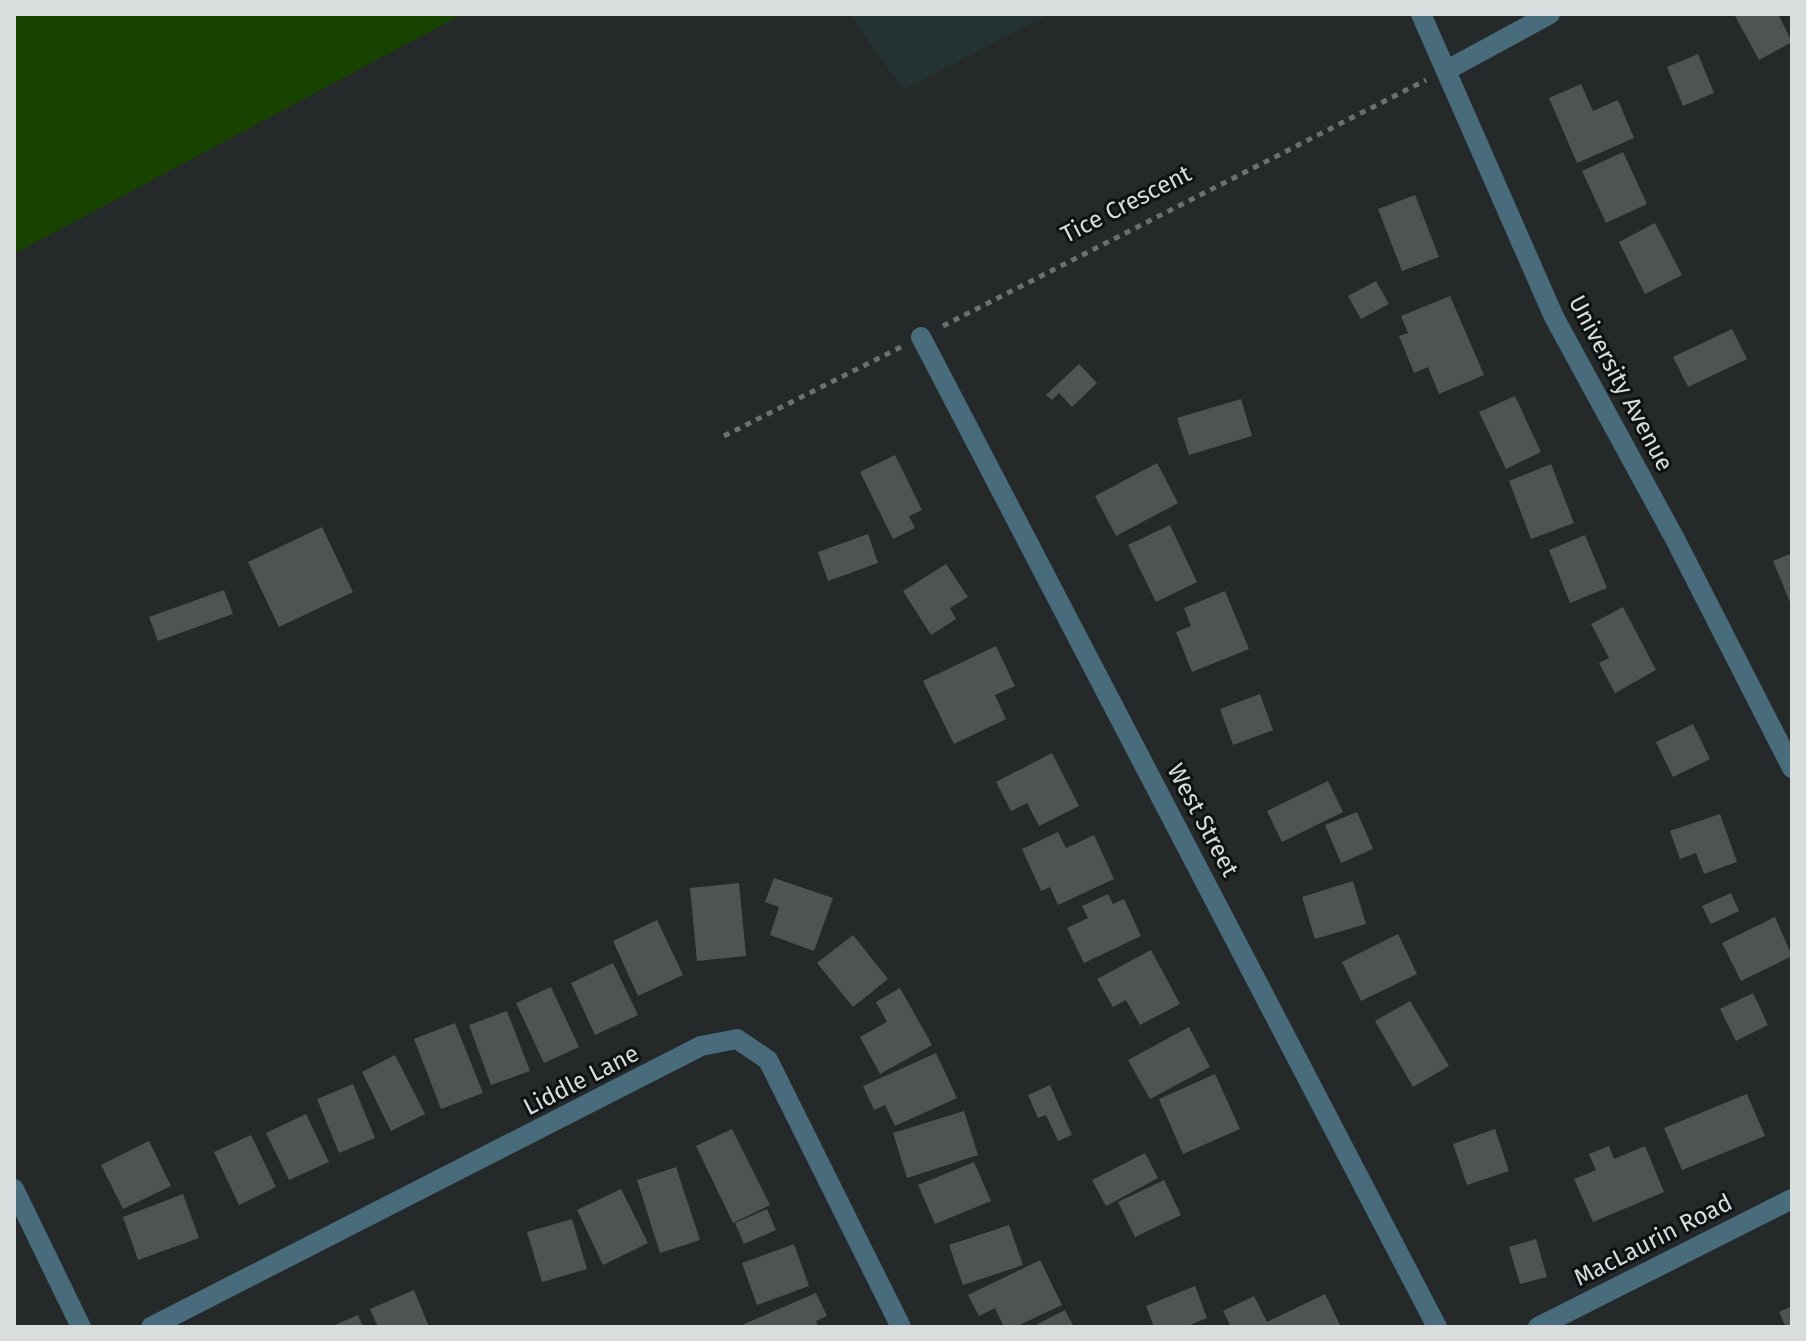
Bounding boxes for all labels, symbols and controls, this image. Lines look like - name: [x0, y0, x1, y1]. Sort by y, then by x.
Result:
- street label: Tice Crescent: [1056, 159, 1196, 249]
- street label: University Avenue: [1563, 290, 1679, 476]
- street label: West Street: [1162, 759, 1245, 882]
- street label: Liddle Lane: [519, 1039, 643, 1121]
- street label: MacLaurin Road: [1569, 1188, 1737, 1292]

